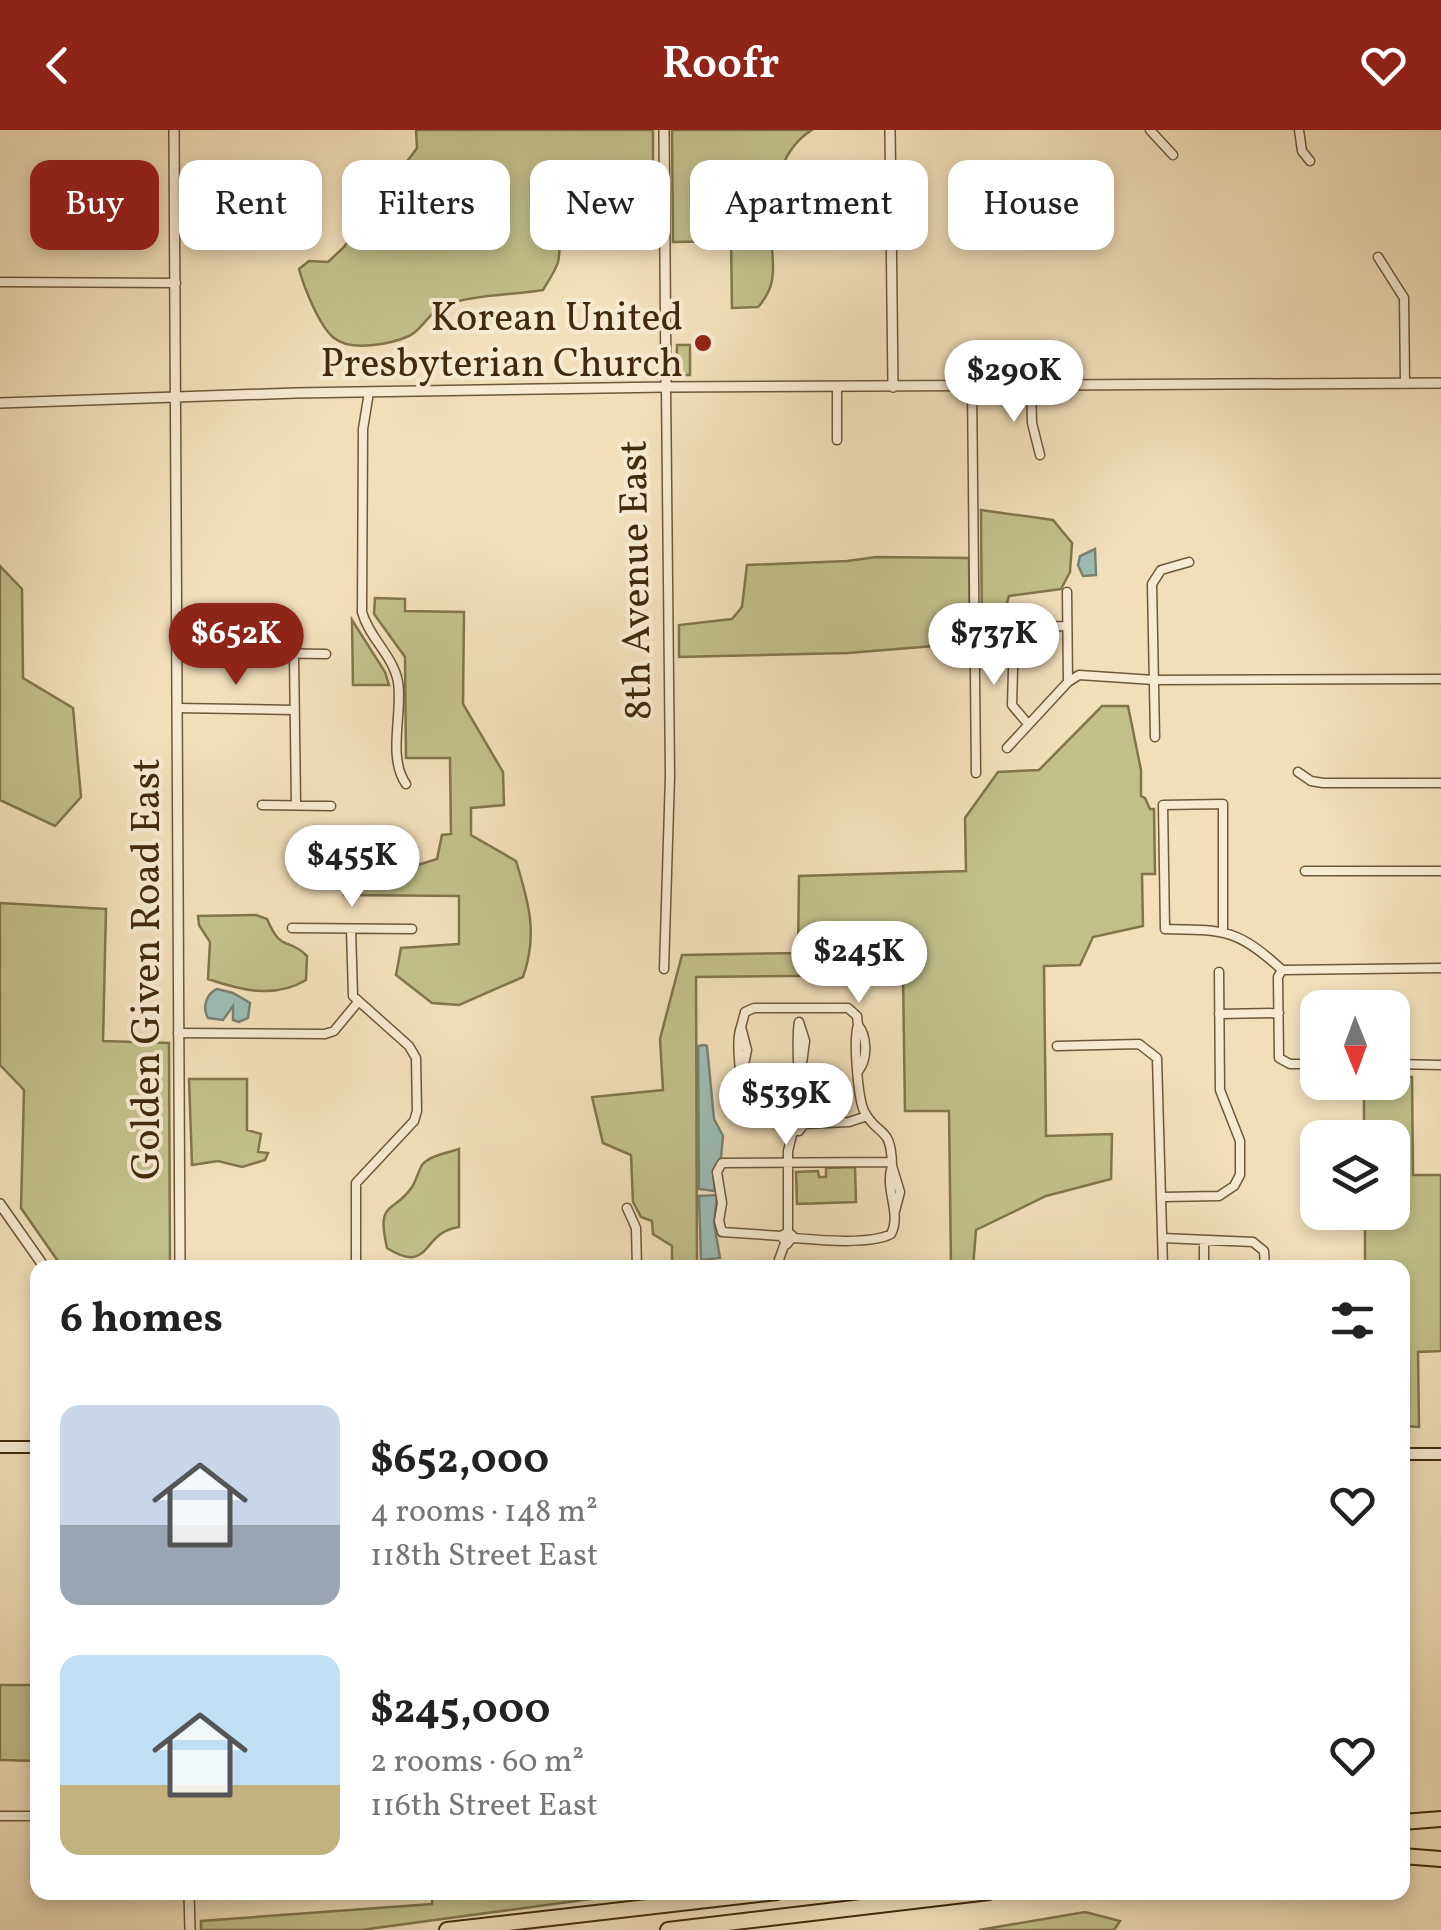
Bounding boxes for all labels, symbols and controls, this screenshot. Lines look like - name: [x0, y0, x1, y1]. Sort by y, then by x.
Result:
- text: Roofr: [662, 34, 779, 97]
- icon: back: [30, 38, 85, 93]
- icon: heart: [1356, 38, 1411, 93]
- chip: Buy: [30, 160, 159, 250]
- chip: Rent: [179, 160, 322, 250]
- chip: Filters: [342, 160, 510, 250]
- chip: New: [530, 160, 670, 250]
- chip: Apartment: [690, 160, 928, 250]
- chip: House: [948, 160, 1114, 250]
- place label: Korean United Presbyterian Church: [321, 292, 683, 394]
- marker: Korean United Presbyterian Church: [692, 332, 714, 354]
- pin: $290K: [944, 340, 1084, 425]
- text: $290K: [966, 350, 1062, 394]
- street label: 8th Avenue East: [608, 439, 668, 721]
- pin: $652K: [166, 603, 306, 688]
- pin: $737K: [924, 603, 1064, 688]
- text: $652K: [191, 613, 281, 657]
- text: $737K: [950, 613, 1038, 657]
- street label: Golden Given Road East: [121, 758, 177, 1180]
- pin: $455K: [282, 825, 422, 910]
- text: $455K: [307, 835, 397, 879]
- pin: $245K: [789, 921, 929, 1006]
- text: $245K: [813, 931, 905, 975]
- north arrow: [1300, 990, 1410, 1100]
- map controls: [1300, 990, 1410, 1230]
- pin: $539K: [716, 1063, 856, 1148]
- text: $539K: [741, 1073, 831, 1117]
- button: layers: [1300, 1120, 1410, 1230]
- text: 6 homes: [60, 1291, 223, 1350]
- icon: filters: [1325, 1293, 1380, 1348]
- text: $652,000: [370, 1432, 549, 1491]
- icon: home: [140, 1445, 260, 1565]
- icon: heart: [1325, 1478, 1380, 1533]
- text: 4 rooms · 148 m²: [370, 1491, 598, 1535]
- text: 118th Street East: [370, 1535, 598, 1579]
- text: $245,000: [370, 1682, 550, 1741]
- icon: home: [140, 1695, 260, 1815]
- icon: heart: [1325, 1728, 1380, 1783]
- text: 2 rooms · 60 m²: [370, 1741, 584, 1785]
- text: 116th Street East: [370, 1785, 598, 1829]

